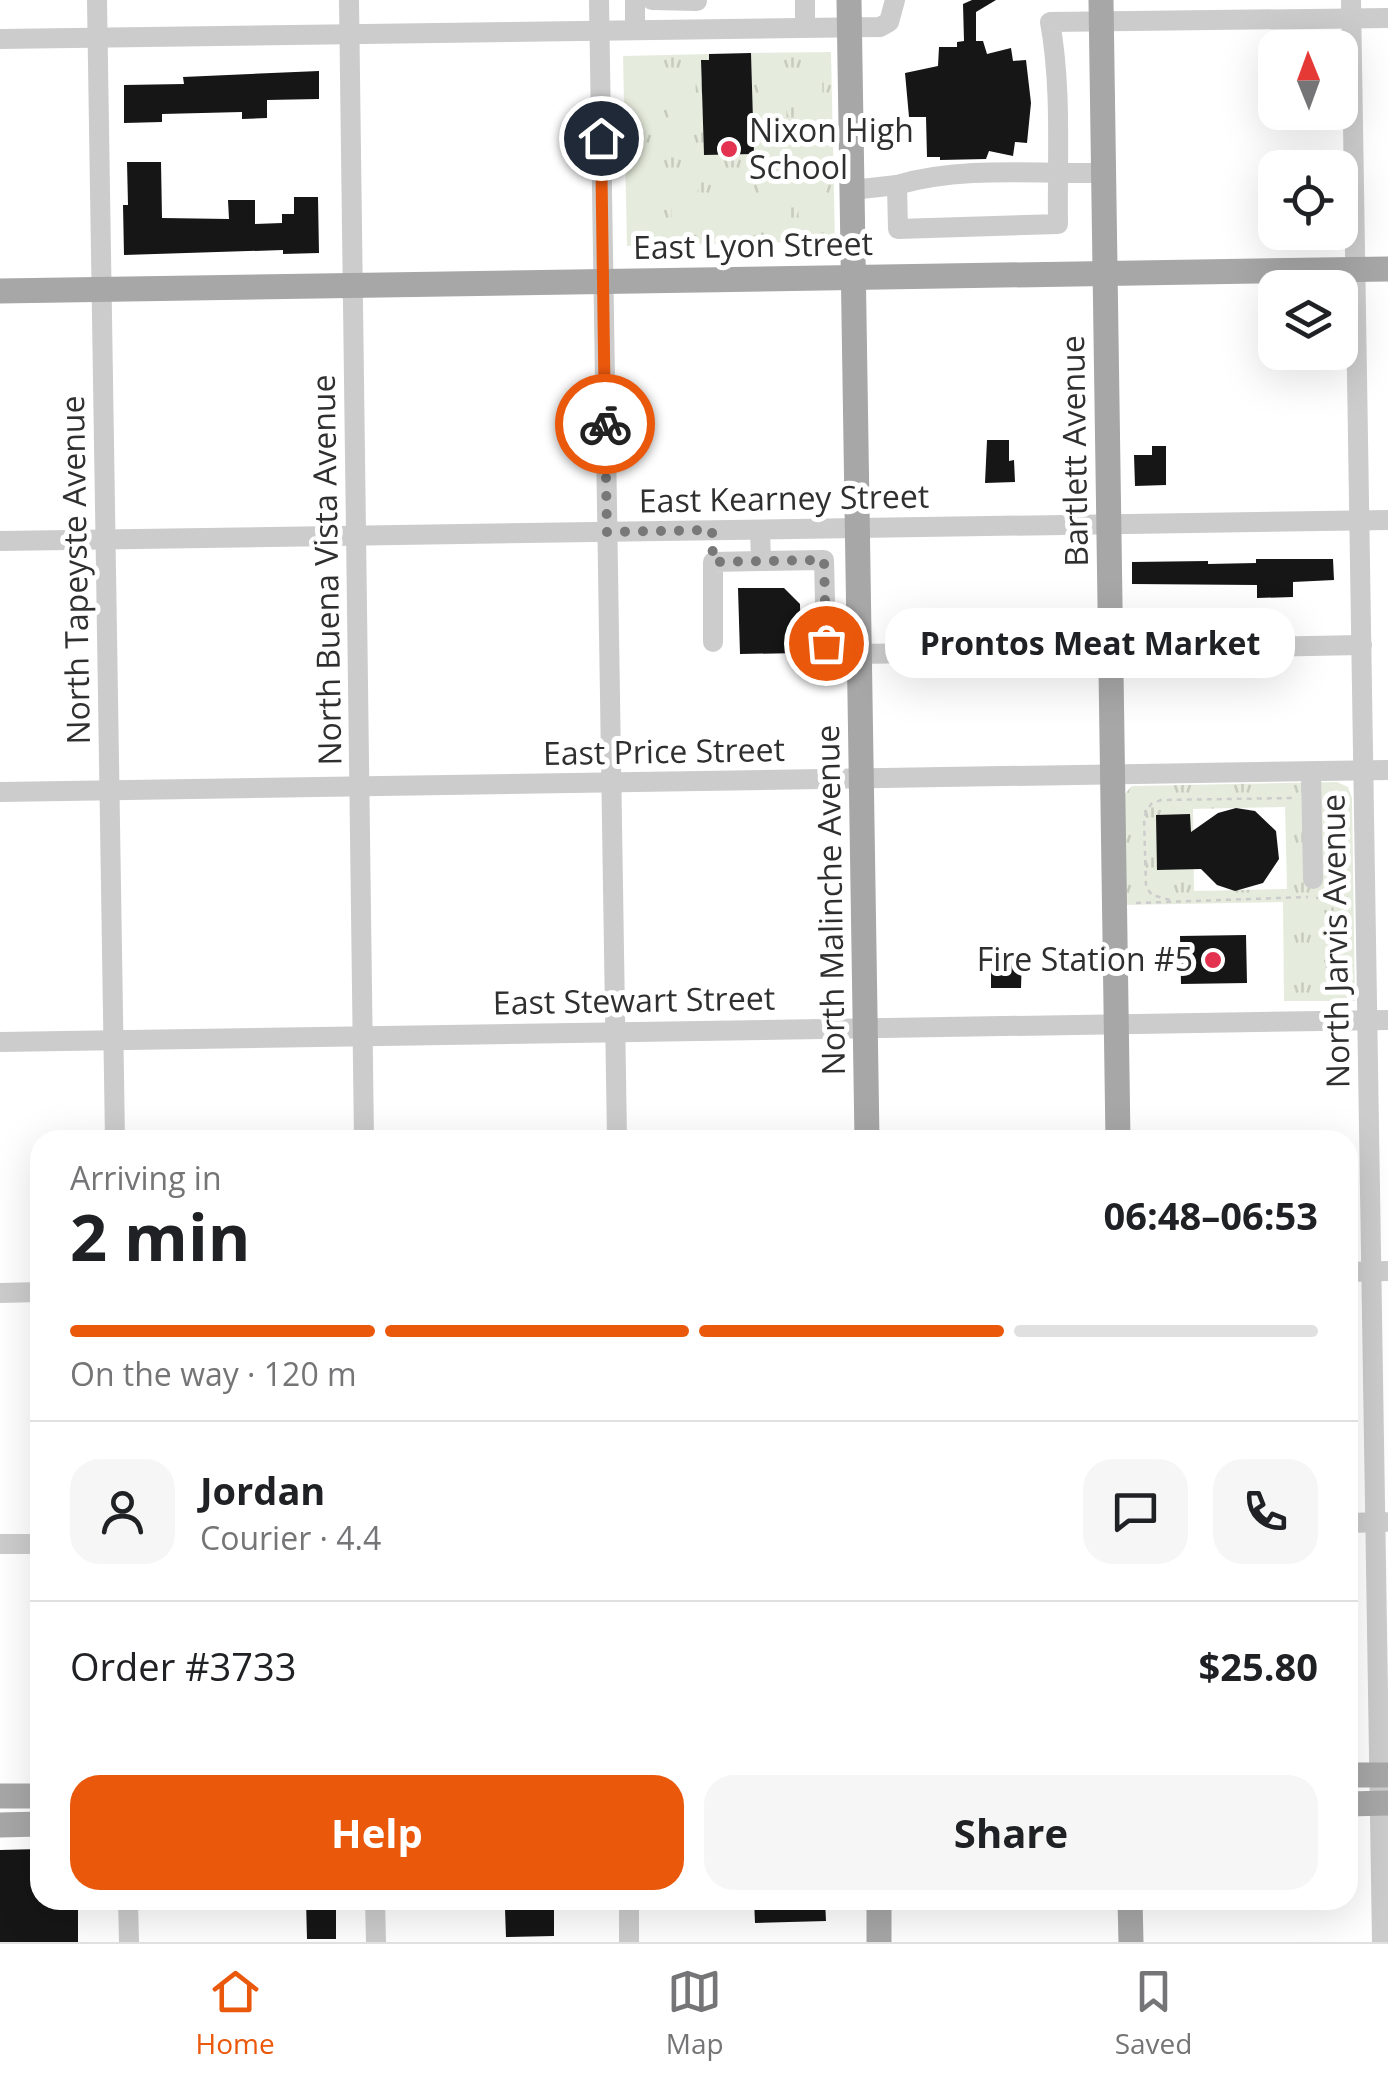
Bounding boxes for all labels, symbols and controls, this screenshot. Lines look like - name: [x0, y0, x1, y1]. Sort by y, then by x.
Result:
- north arrow: [1258, 30, 1358, 130]
- map controls: [1258, 30, 1358, 370]
- pin: [559, 96, 644, 181]
- place label: Nixon High School: [749, 108, 914, 188]
- icon: home: [574, 111, 629, 166]
- marker: Nixon High School: [718, 138, 740, 160]
- button: locate: [1258, 150, 1358, 250]
- street label: East Lyon Street: [633, 221, 873, 268]
- button: layers: [1258, 270, 1358, 370]
- street label: Bartlett Avenue: [1050, 335, 1097, 567]
- street label: North Buena Vista Avenue: [301, 374, 350, 766]
- courier: [555, 374, 655, 474]
- street label: North Tapeyste Avenue: [50, 395, 99, 745]
- icon: bike: [578, 397, 633, 452]
- street label: East Kearney Street: [638, 473, 929, 522]
- pin: [784, 601, 869, 686]
- callout: Prontos Meat Market: [886, 608, 1296, 678]
- icon: bag: [799, 616, 854, 671]
- text: Prontos Meat Market: [920, 621, 1260, 664]
- street label: North Malinche Avenue: [805, 724, 854, 1076]
- street label: East Price Street: [543, 727, 785, 774]
- street label: North Jarvis Avenue: [1310, 794, 1359, 1089]
- place label: Fire Station #5: [977, 937, 1193, 980]
- marker: Fire Station #5: [1202, 949, 1224, 971]
- street label: East Stewart Street: [493, 976, 775, 1023]
- text: Arriving in: [70, 1156, 222, 1199]
- text: 06:48–06:53: [1104, 1189, 1318, 1241]
- text: 2 min: [70, 1192, 250, 1280]
- text: On the way · 120 m: [70, 1352, 357, 1395]
- button: person: [70, 1459, 175, 1564]
- button: chat: [1083, 1459, 1188, 1564]
- button: phone: [1213, 1459, 1318, 1564]
- text: Jordan: [200, 1464, 325, 1516]
- text: Courier · 4.4: [200, 1516, 381, 1559]
- text: Order #3733: [70, 1640, 297, 1692]
- text: $25.80: [1199, 1640, 1318, 1692]
- button: Help: [70, 1775, 684, 1890]
- button: Share: [704, 1775, 1318, 1890]
- tab: Home: [196, 1964, 275, 2062]
- tab: Map: [666, 1964, 724, 2062]
- tab: Saved: [1115, 1964, 1192, 2062]

